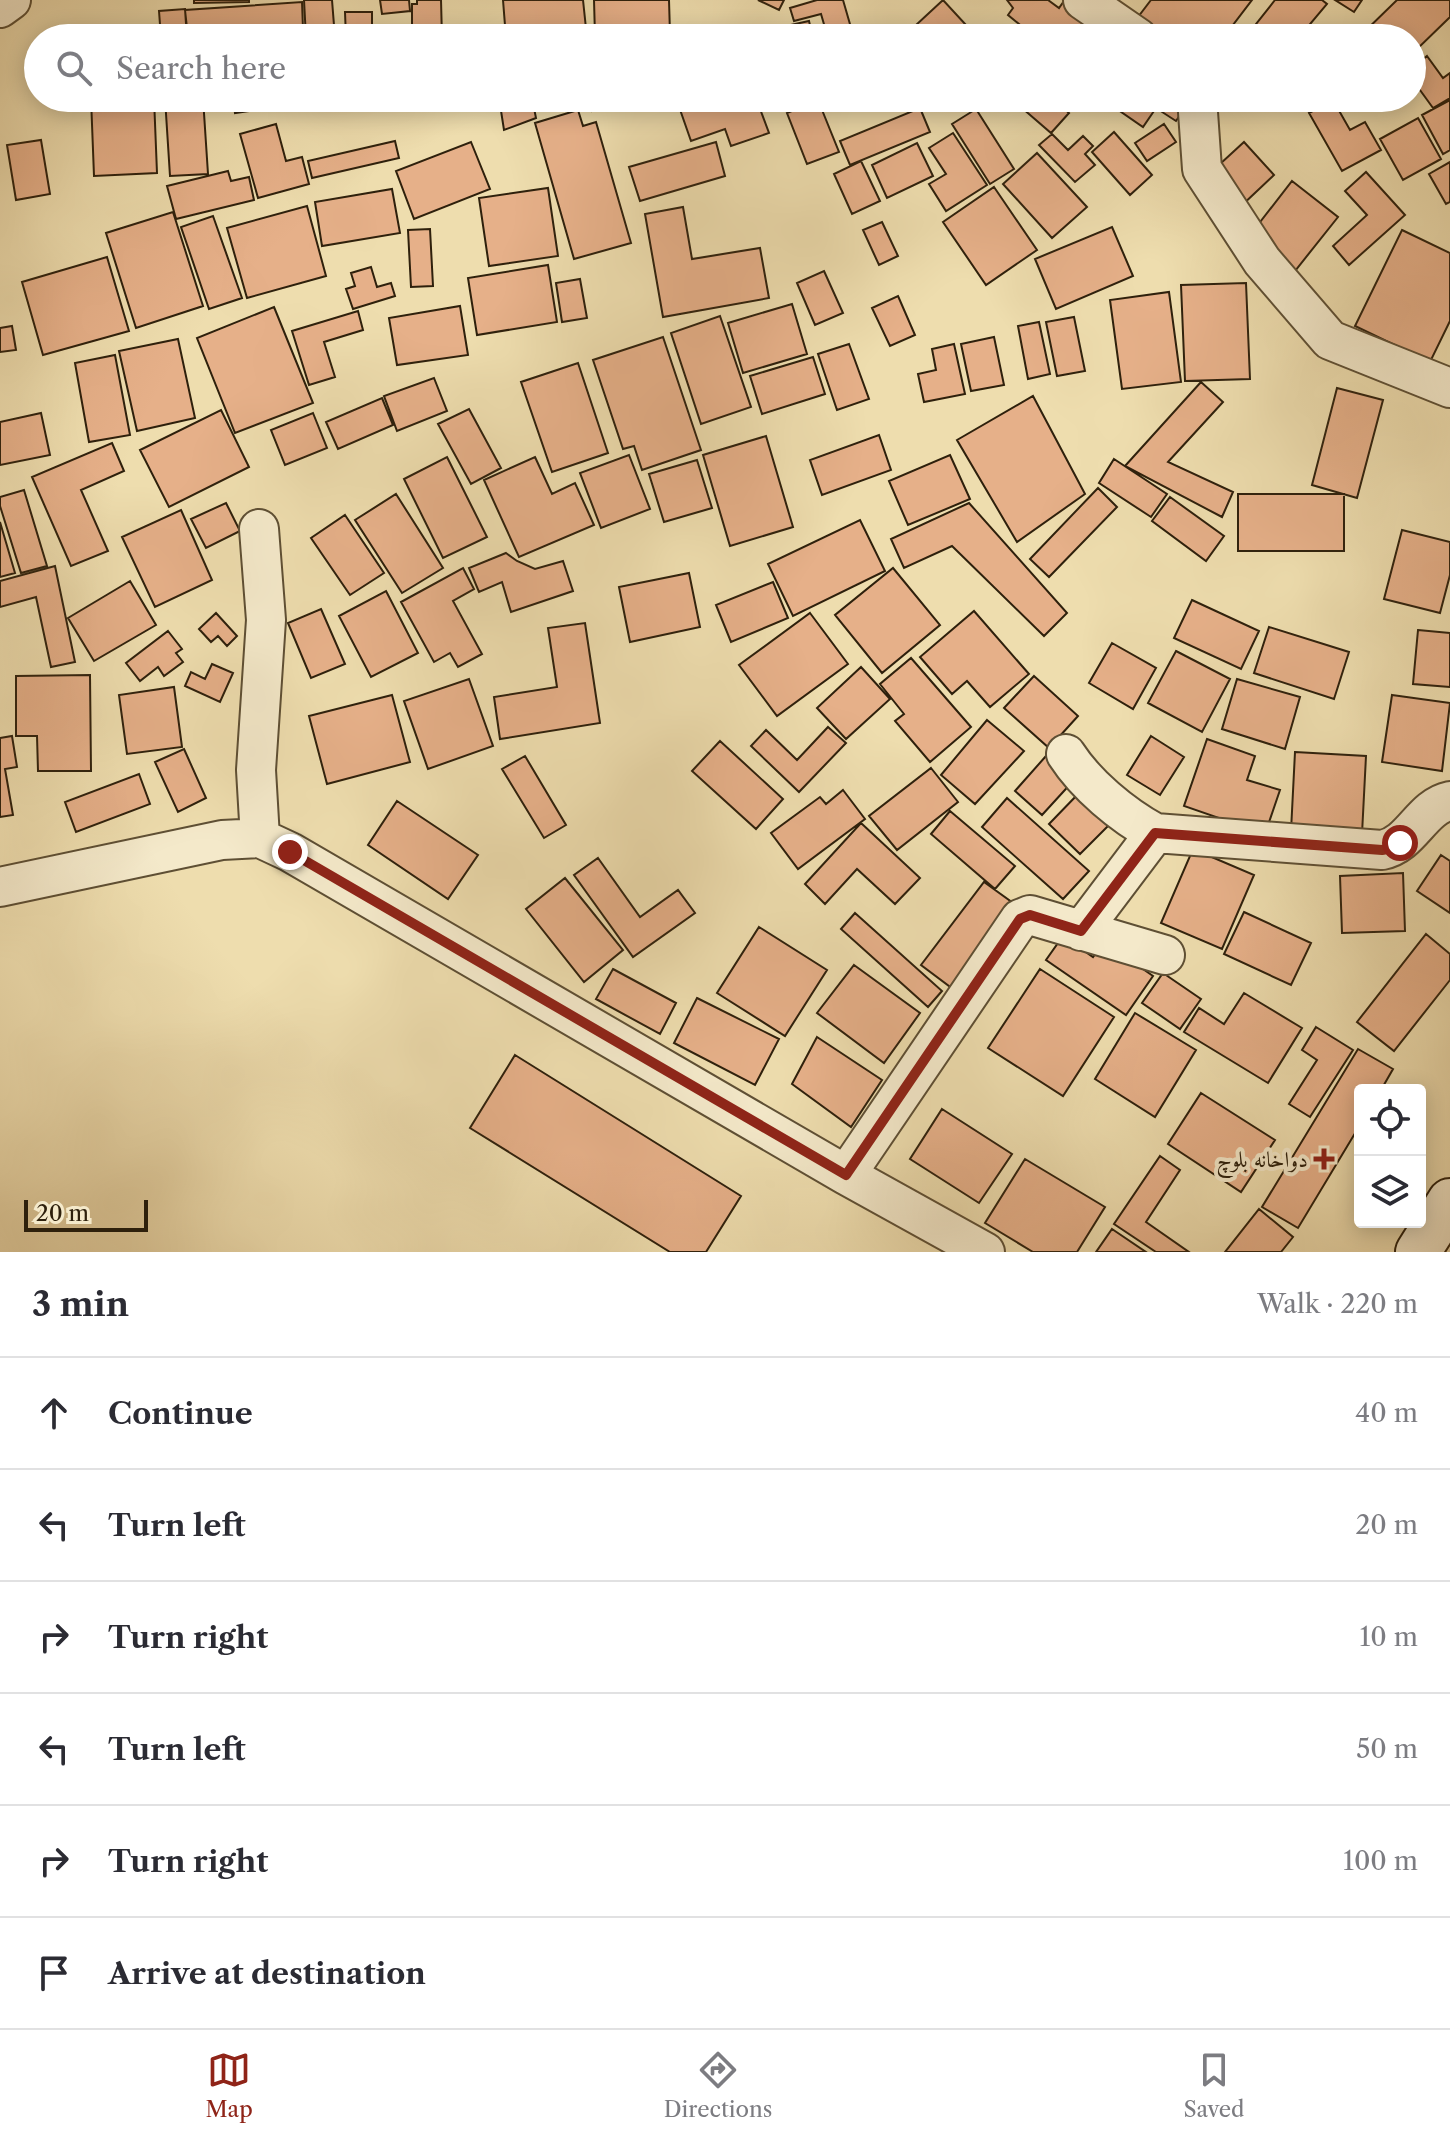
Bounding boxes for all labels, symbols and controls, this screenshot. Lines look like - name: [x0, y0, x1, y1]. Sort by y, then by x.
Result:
- search box: [24, 24, 1426, 112]
- icon: search: [52, 46, 96, 90]
- text: Search here: [116, 50, 286, 87]
- route start: [1382, 825, 1418, 861]
- route end: [272, 834, 308, 870]
- map controls: [1354, 1084, 1426, 1228]
- button: locate: [1354, 1084, 1426, 1156]
- place label: دواخانه بلوچ: [1216, 1146, 1308, 1179]
- marker: دواخانه بلوچ: [1315, 1150, 1333, 1168]
- button: layers: [1354, 1156, 1426, 1228]
- scale bar: [24, 1196, 148, 1232]
- text: 20 m: [36, 1200, 89, 1227]
- text: 3 min: [32, 1283, 129, 1325]
- text: Walk · 220 m: [1257, 1288, 1418, 1320]
- icon: ahead: [32, 1391, 76, 1435]
- text: Continue: [108, 1395, 253, 1432]
- text: 40 m: [1355, 1397, 1418, 1429]
- icon: left: [32, 1503, 76, 1547]
- text: Turn left: [108, 1507, 245, 1544]
- text: 20 m: [1355, 1509, 1418, 1541]
- icon: right: [32, 1615, 76, 1659]
- text: Turn right: [108, 1619, 268, 1656]
- text: 10 m: [1359, 1621, 1418, 1653]
- icon: left: [32, 1727, 76, 1771]
- text: Turn left: [108, 1731, 245, 1768]
- text: 50 m: [1356, 1733, 1418, 1765]
- icon: right: [32, 1839, 76, 1883]
- text: Turn right: [108, 1843, 268, 1880]
- text: 100 m: [1343, 1845, 1418, 1877]
- icon: arrive: [32, 1951, 76, 1995]
- text: Arrive at destination: [108, 1955, 426, 1992]
- tab: Map: [205, 2048, 253, 2123]
- tab: Directions: [664, 2048, 772, 2123]
- tab: Saved: [1183, 2048, 1244, 2123]

